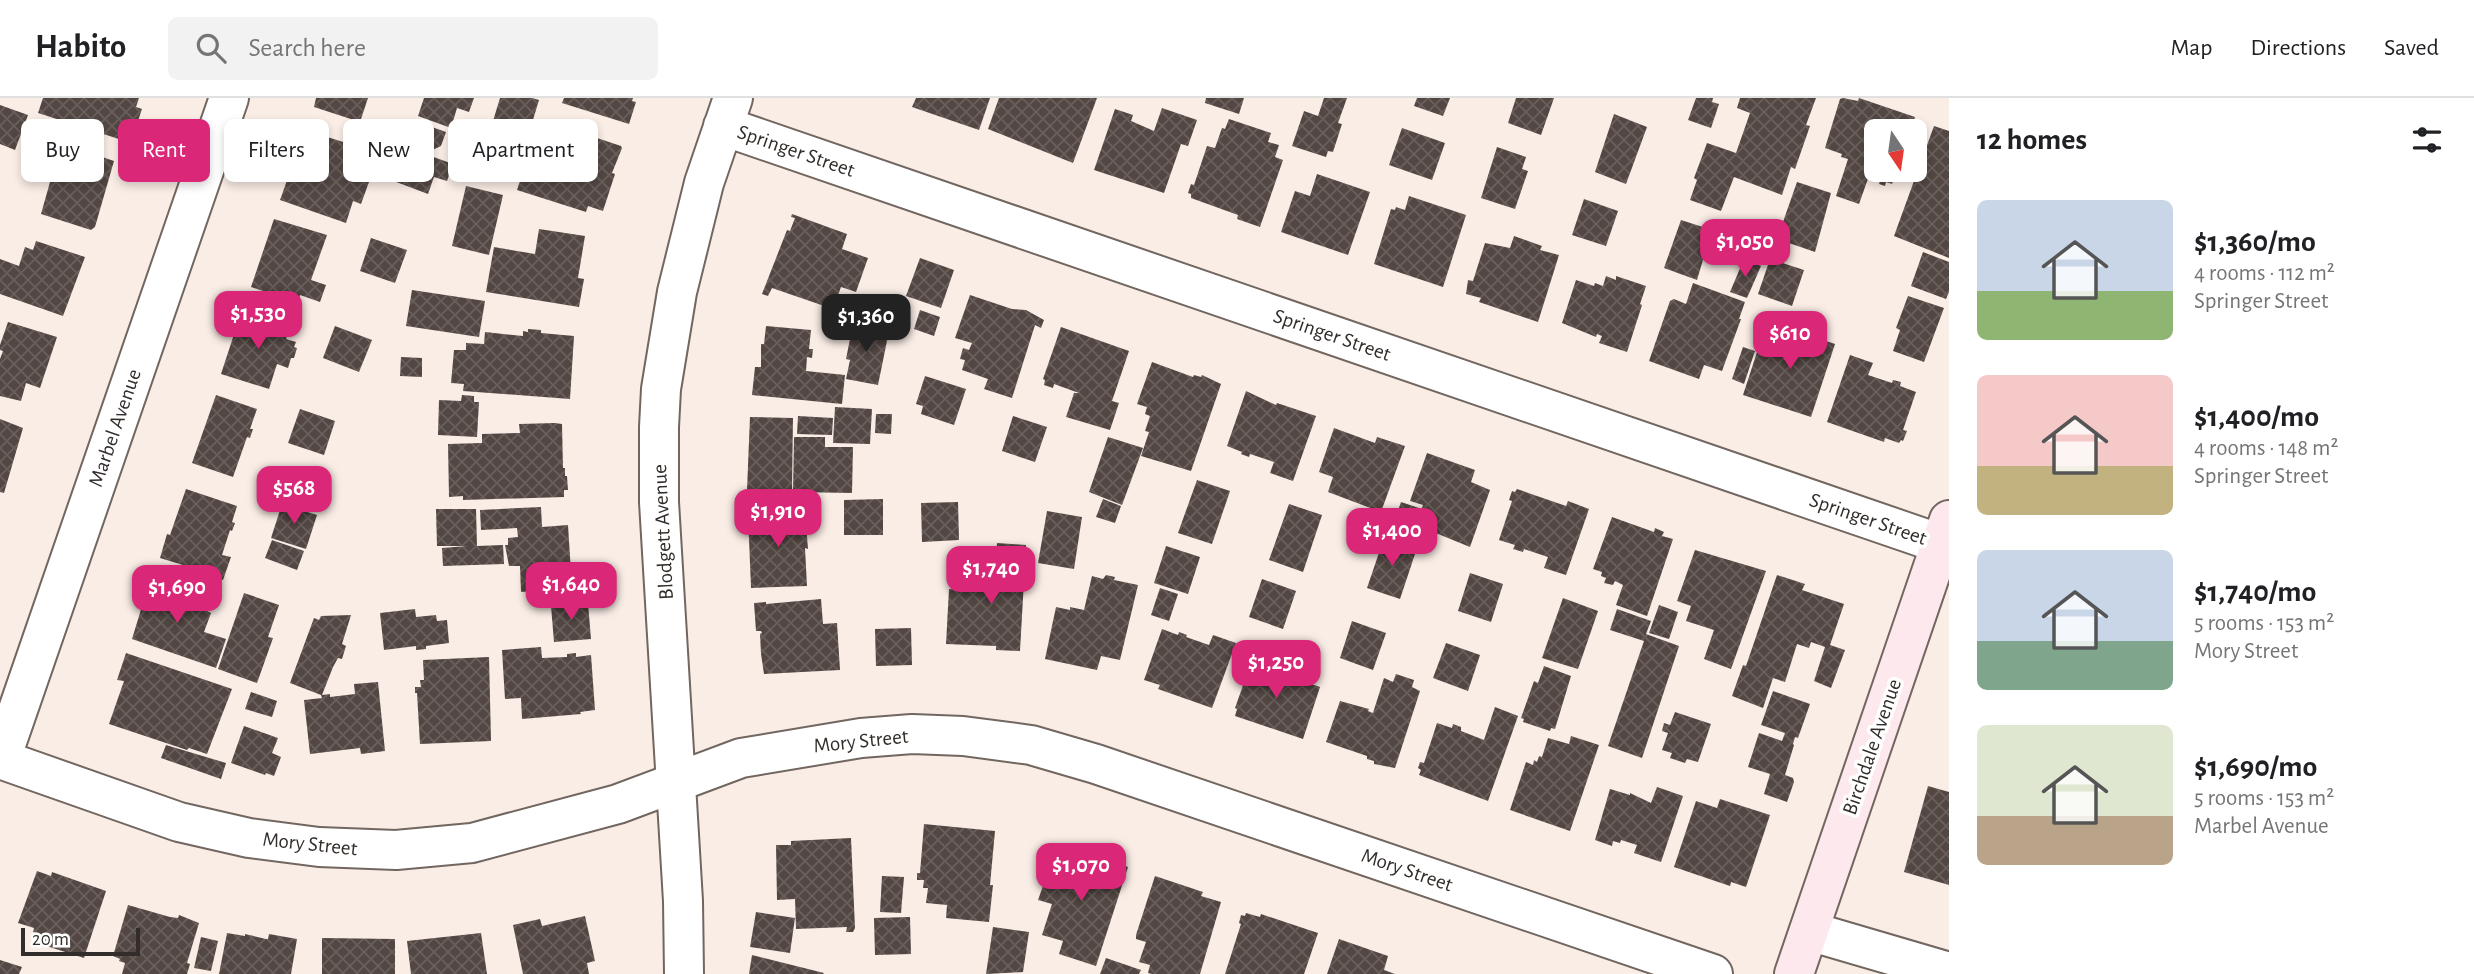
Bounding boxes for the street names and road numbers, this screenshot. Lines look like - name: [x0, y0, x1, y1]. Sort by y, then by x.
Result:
- street label: Springer Street: [735, 121, 858, 181]
- street label: Springer Street: [1271, 305, 1394, 365]
- street label: Marbel Avenue: [85, 366, 145, 490]
- street label: Blodgett Avenue: [649, 464, 677, 600]
- street label: Springer Street: [1807, 489, 1930, 549]
- street label: Birchdale Avenue: [1839, 676, 1905, 818]
- street label: Mory Street: [813, 726, 910, 756]
- street label: Mory Street: [262, 829, 359, 859]
- street label: Mory Street: [1359, 845, 1456, 896]

